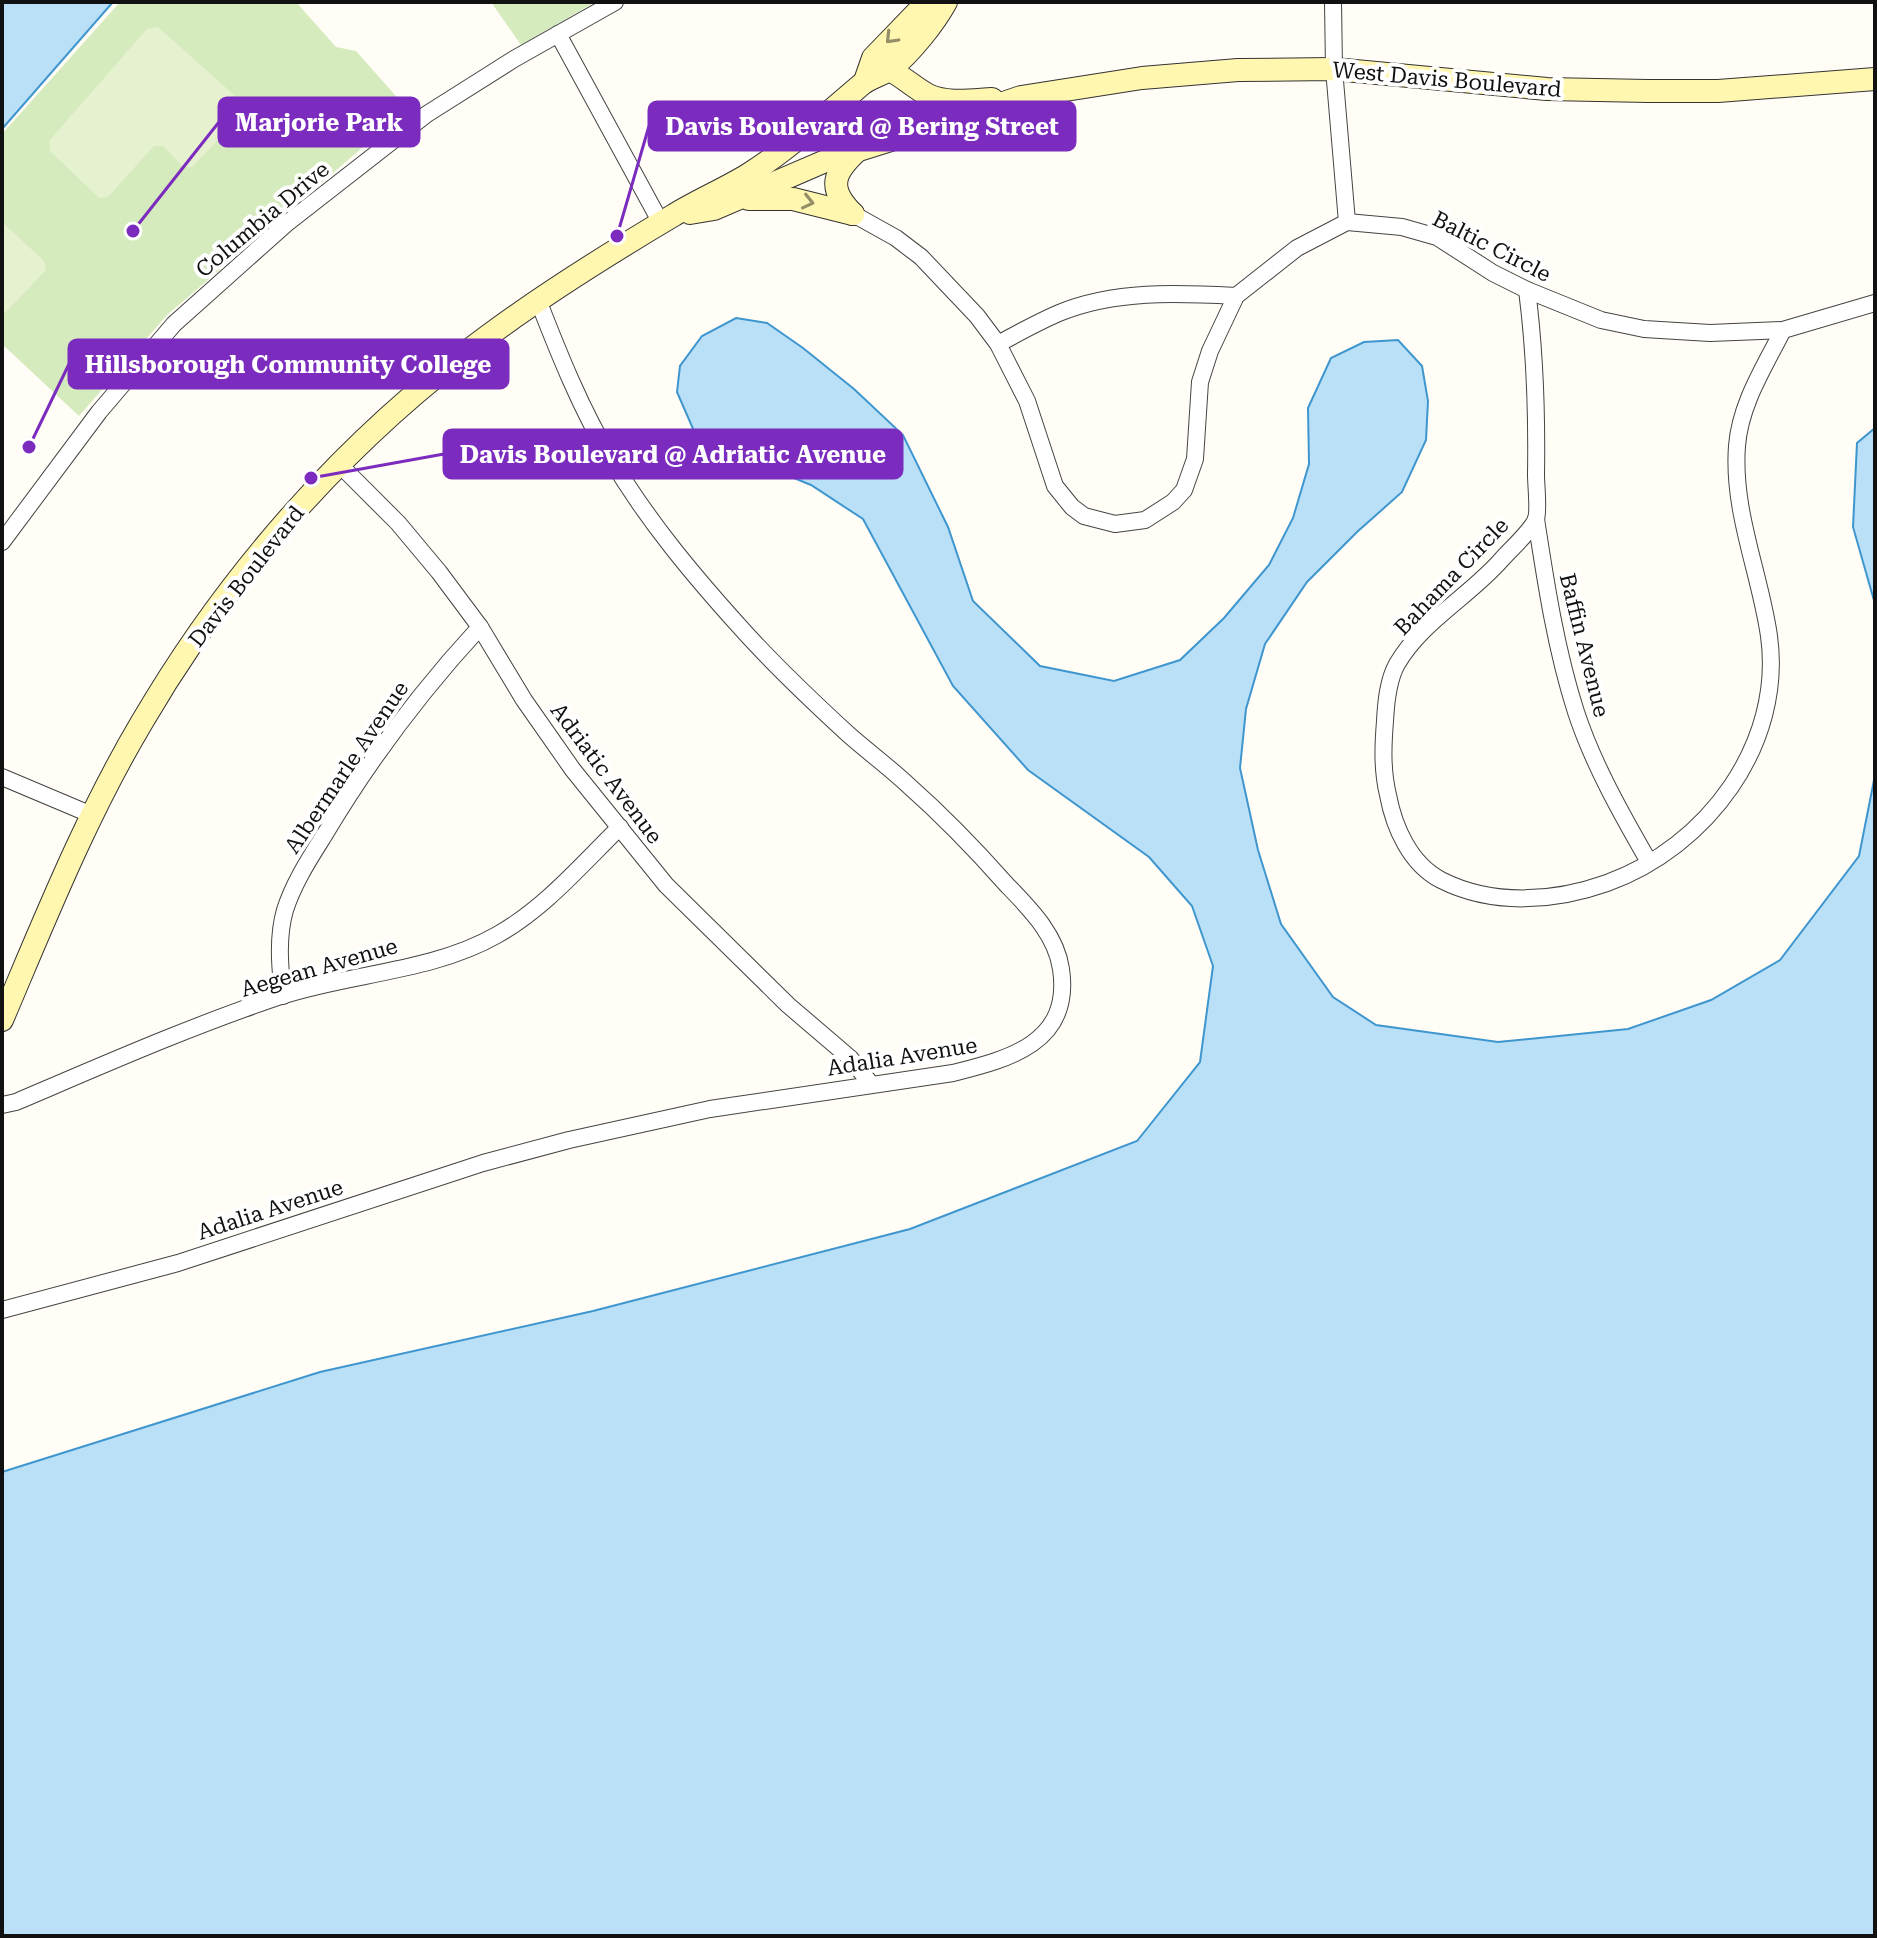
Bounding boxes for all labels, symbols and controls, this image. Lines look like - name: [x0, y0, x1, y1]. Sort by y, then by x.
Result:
- one-way arrow: [886, 29, 901, 43]
- street label: West Davis Boulevard: [1331, 57, 1563, 102]
- callout: Marjorie Park: [219, 98, 419, 146]
- callout: Davis Boulevard @ Bering Street: [649, 102, 1075, 150]
- text: Marjorie Park: [235, 109, 403, 137]
- text: Davis Boulevard @ Bering Street: [665, 113, 1059, 141]
- street label: Columbia Drive: [191, 157, 334, 282]
- one-way arrow: [801, 193, 814, 210]
- street label: Baltic Circle: [1428, 206, 1555, 287]
- callout: Hillsborough Community College: [69, 340, 508, 388]
- text: Hillsborough Community College: [85, 351, 491, 379]
- callout: Davis Boulevard @ Adriatic Avenue: [444, 430, 902, 478]
- text: Davis Boulevard @ Adriatic Avenue: [460, 441, 886, 469]
- street label: Davis Boulevard: [184, 501, 309, 652]
- street label: Bahama Circle: [1389, 513, 1514, 640]
- street label: Baffin Avenue: [1555, 571, 1614, 720]
- street label: Albermarle Avenue: [280, 676, 413, 858]
- street label: Adriatic Avenue: [546, 698, 667, 848]
- street label: Aegean Avenue: [238, 933, 400, 1002]
- street label: Adalia Avenue: [825, 1032, 979, 1081]
- street label: Adalia Avenue: [194, 1174, 346, 1245]

